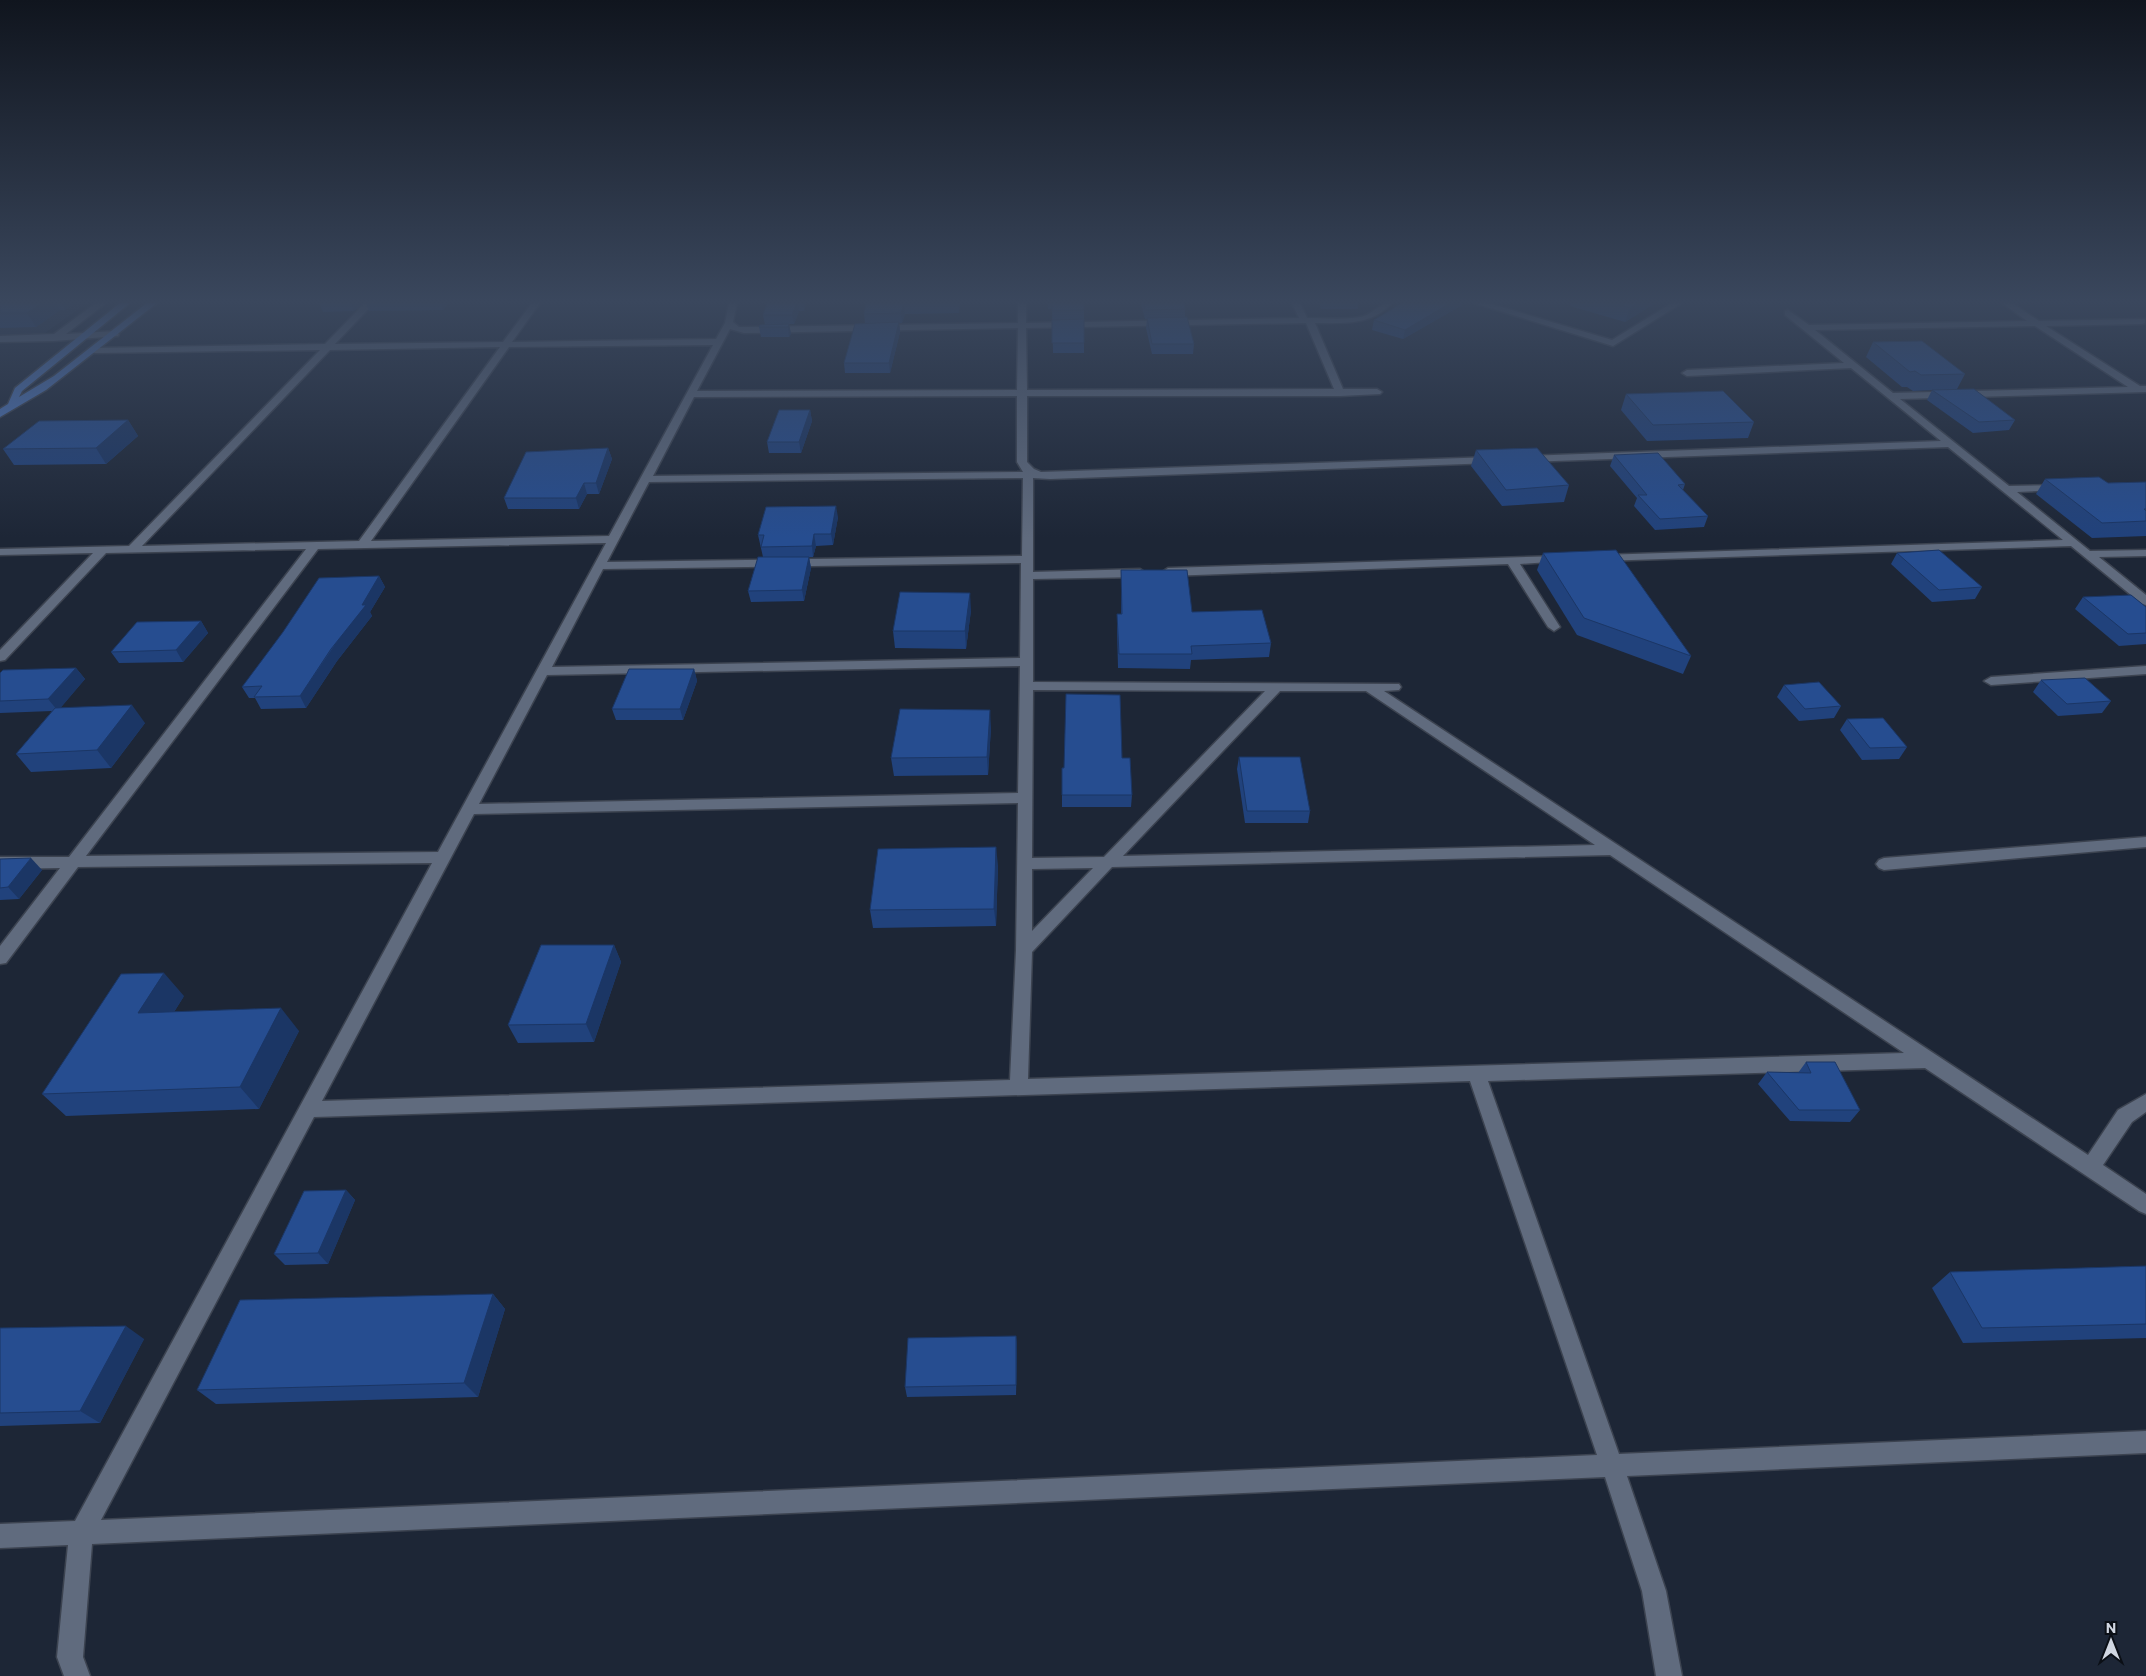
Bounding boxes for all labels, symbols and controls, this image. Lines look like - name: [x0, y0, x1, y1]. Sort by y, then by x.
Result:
- north arrow: [2086, 1616, 2136, 1666]
- text: N: [2106, 1619, 2116, 1636]

